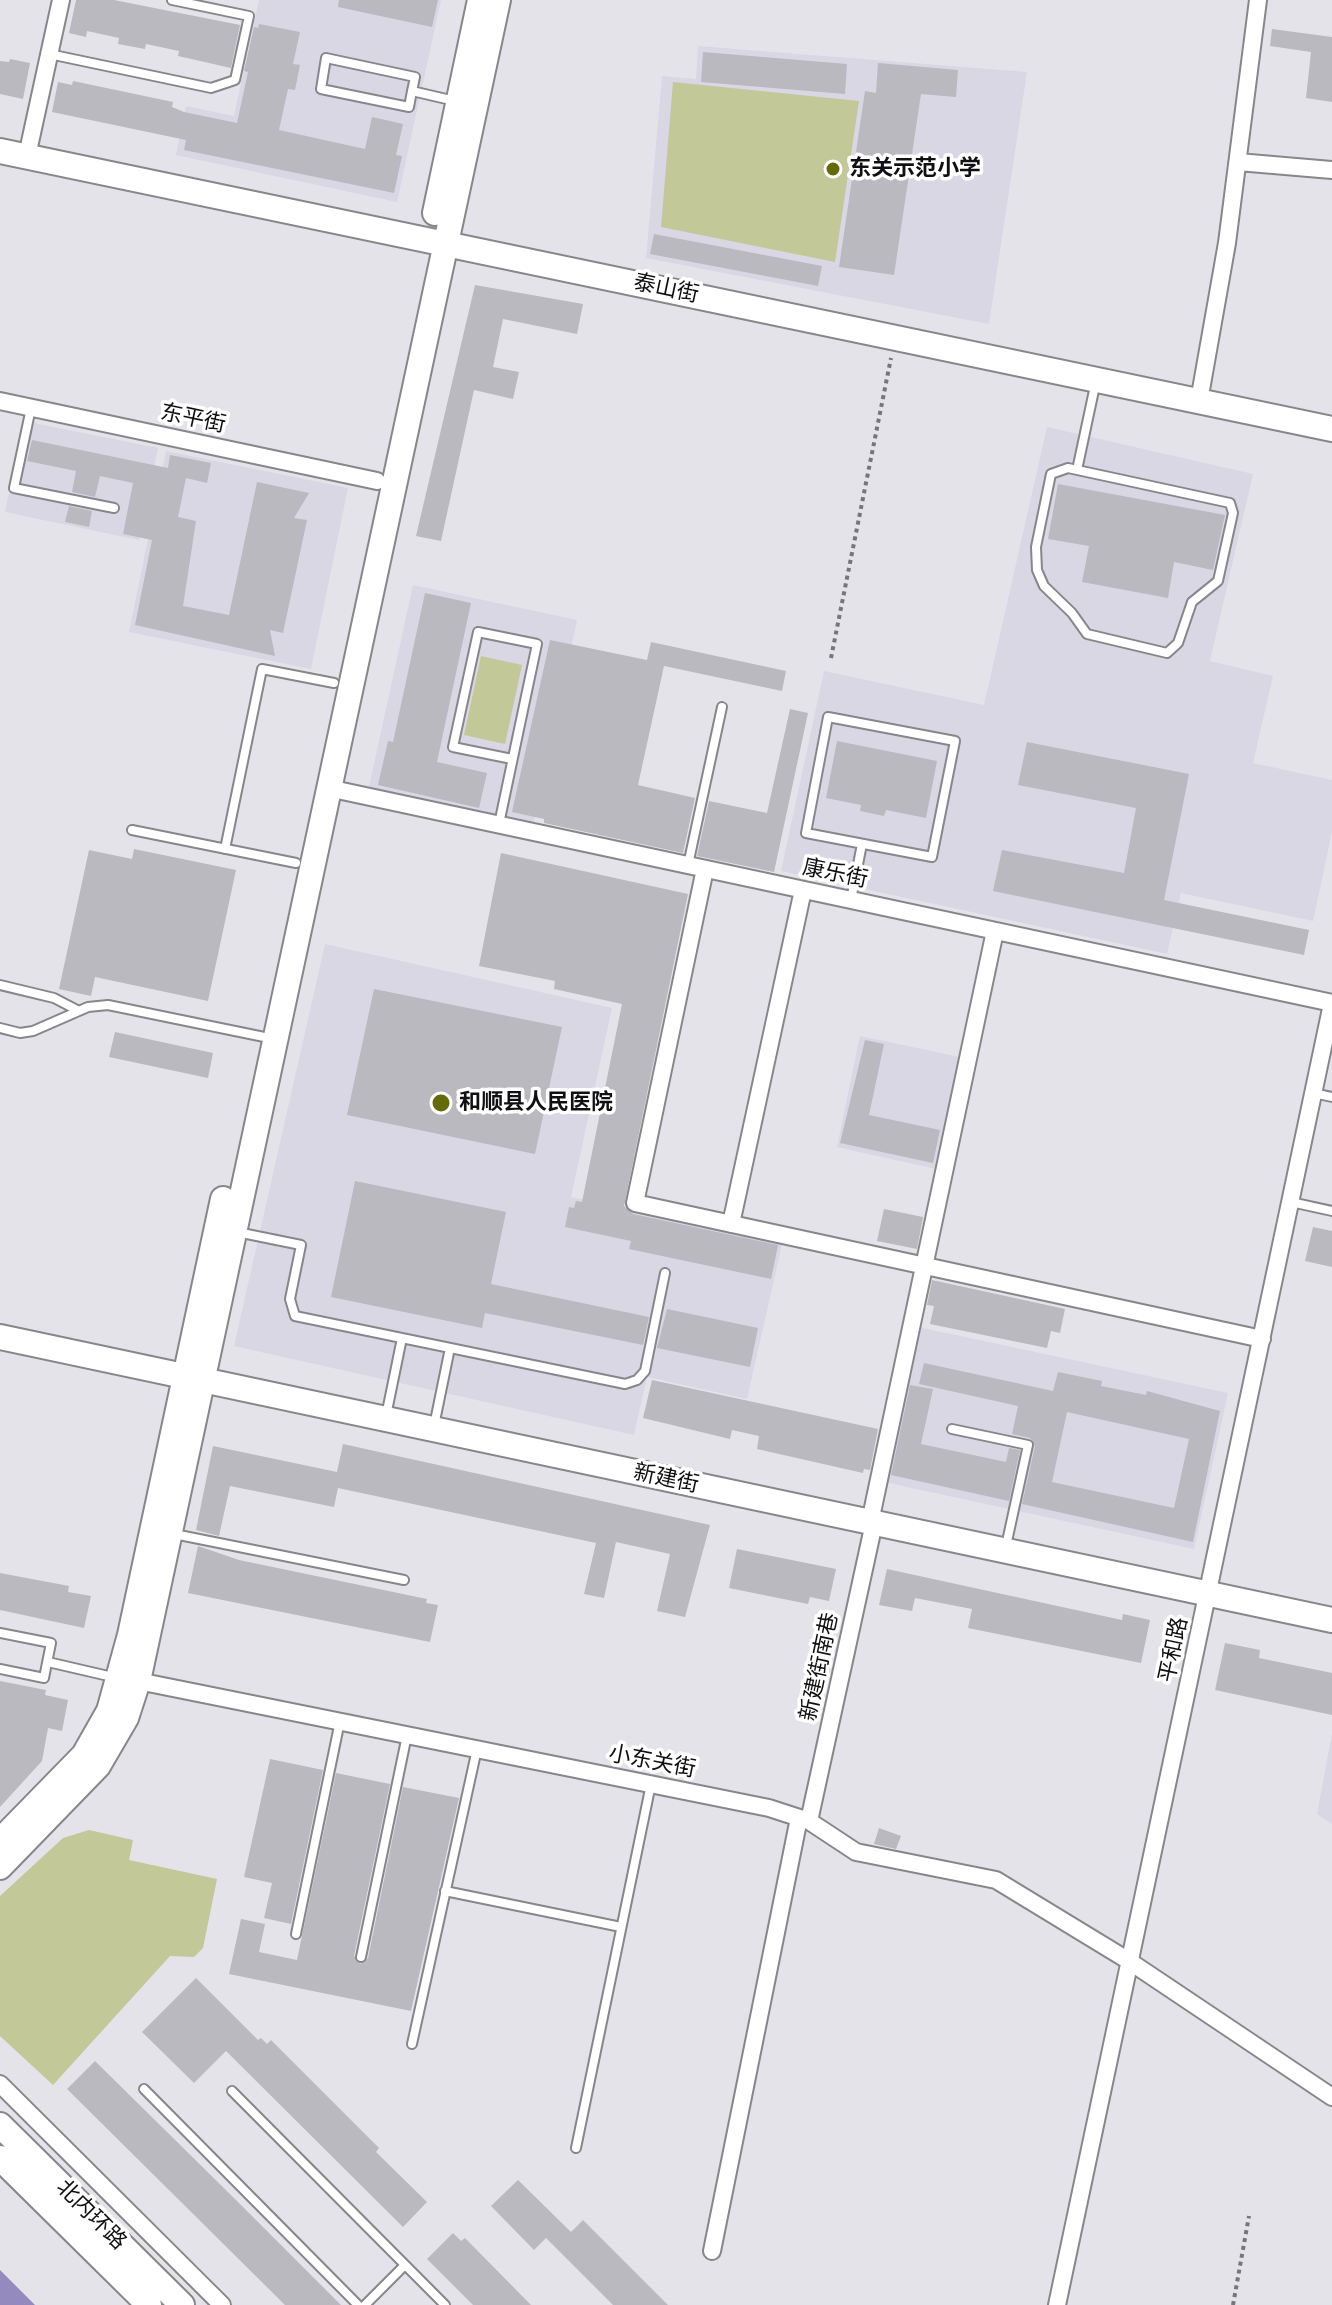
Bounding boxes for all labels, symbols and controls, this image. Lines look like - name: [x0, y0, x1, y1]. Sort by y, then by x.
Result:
- place label: 东关示范小学: [849, 156, 981, 182]
- marker: 东关示范小学: [824, 160, 842, 178]
- street label: 泰山街: [631, 269, 701, 309]
- street label: 东平街: [158, 399, 228, 439]
- street label: 康乐街: [800, 854, 870, 894]
- place label: 和顺县人民医院: [459, 1090, 613, 1116]
- marker: 和顺县人民医院: [430, 1092, 452, 1114]
- street label: 新建街: [631, 1459, 701, 1499]
- street label: 新建街南巷: [796, 1610, 844, 1724]
- street label: 平和路: [1154, 1615, 1194, 1685]
- street label: 小东关街: [606, 1741, 698, 1783]
- street label: 北内环路: [51, 2175, 131, 2255]

